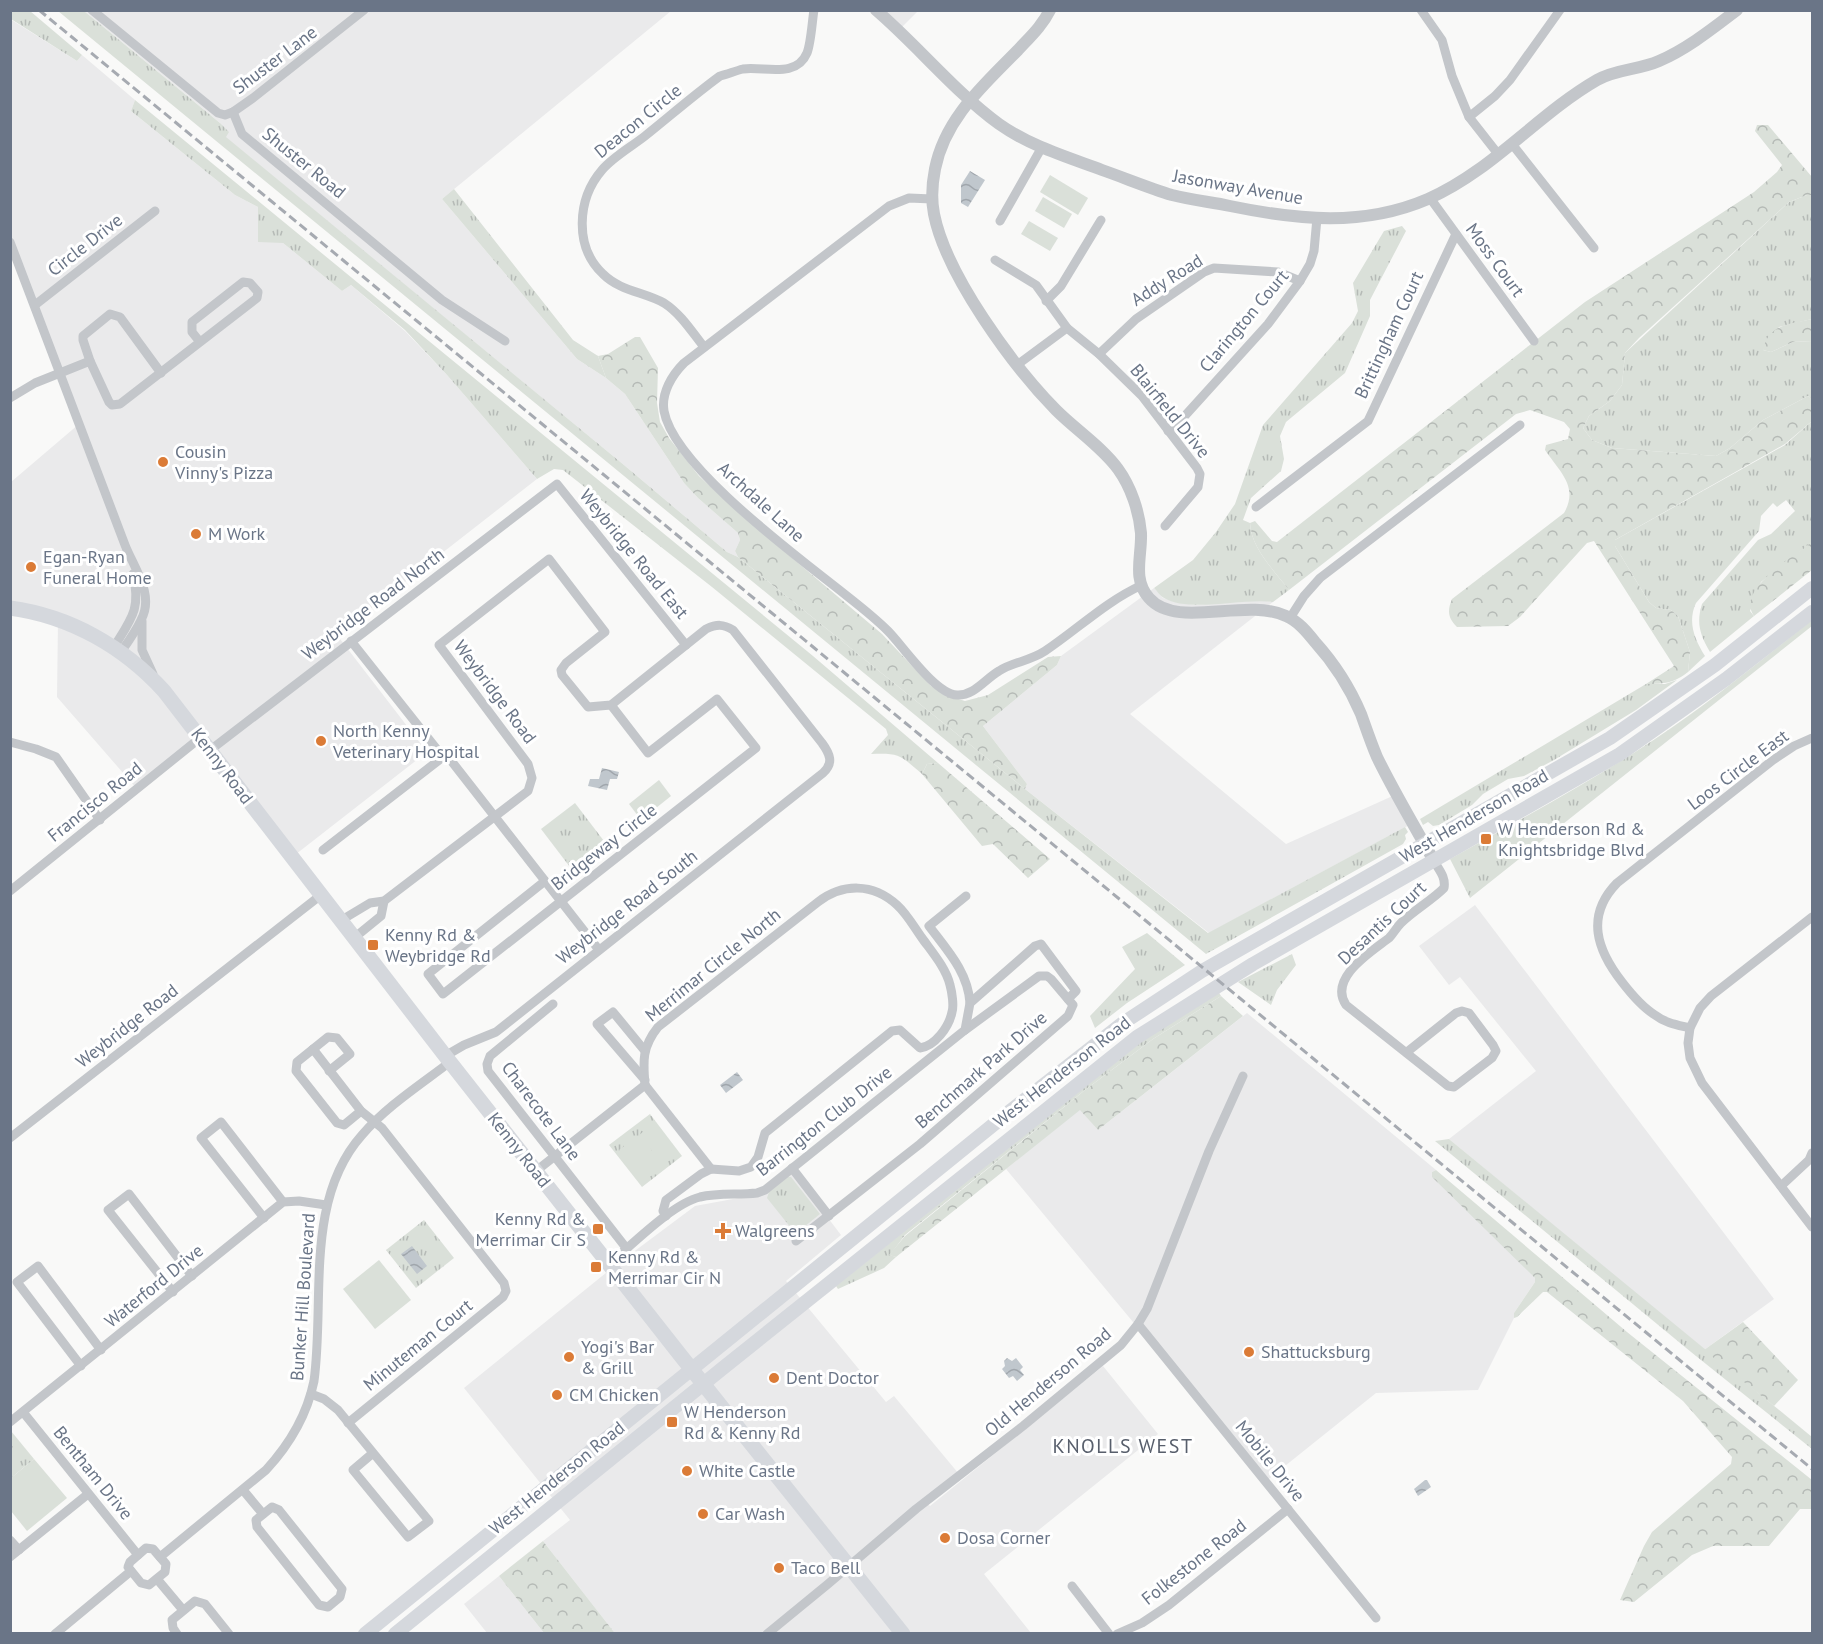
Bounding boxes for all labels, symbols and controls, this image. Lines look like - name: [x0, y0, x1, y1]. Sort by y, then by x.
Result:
- street label: Shuster Lane: [228, 20, 321, 99]
- street label: Deacon Circle: [589, 78, 686, 163]
- street label: Shuster Road: [258, 122, 351, 203]
- street label: Jasonway Avenue: [1170, 164, 1305, 209]
- street label: Circle Drive: [43, 208, 127, 281]
- street label: Moss Court: [1461, 218, 1530, 301]
- street label: Addy Road: [1126, 248, 1207, 311]
- street label: Clarington Court: [1194, 265, 1293, 377]
- street label: Brittingham Court: [1349, 267, 1428, 402]
- street label: Blairfield Drive: [1125, 359, 1215, 462]
- place label: Cousin Vinny's Pizza: [174, 440, 273, 484]
- marker: Cousin Vinny's Pizza: [156, 455, 170, 469]
- street label: Archdale Lane: [713, 457, 810, 547]
- street label: Weybridge Road East: [575, 484, 694, 623]
- place label: M Work: [208, 522, 266, 545]
- marker: M Work: [189, 527, 203, 541]
- street label: Weybridge Road North: [297, 543, 449, 665]
- place label: Egan-Ryan Funeral Home: [43, 545, 152, 589]
- marker: Egan-Ryan Funeral Home: [24, 560, 38, 574]
- street label: Weybridge Road: [449, 636, 542, 748]
- place label: North Kenny Veterinary Hospital: [332, 719, 480, 763]
- street label: Kenny Road: [186, 723, 259, 808]
- street label: Loos Circle East: [1683, 724, 1793, 815]
- marker: North Kenny Veterinary Hospital: [314, 734, 328, 748]
- street label: Francisco Road: [43, 756, 147, 847]
- street label: West Henderson Road: [1395, 764, 1552, 867]
- street label: Bridgeway Circle: [546, 798, 661, 895]
- place label: W Henderson Rd & Knightsbridge Blvd: [1498, 817, 1645, 861]
- marker: W Henderson Rd & Knightsbridge Blvd: [1479, 832, 1493, 846]
- street label: Weybridge Road South: [551, 844, 702, 969]
- street label: Desantis Court: [1333, 876, 1431, 969]
- street label: Merrimar Circle North: [640, 903, 785, 1026]
- place label: Kenny Rd & Weybridge Rd: [385, 923, 491, 967]
- marker: Kenny Rd & Weybridge Rd: [366, 938, 380, 952]
- street label: Weybridge Road: [71, 979, 182, 1073]
- street label: Benchmark Park Drive: [910, 1006, 1052, 1133]
- street label: West Henderson Road: [988, 1011, 1135, 1132]
- street label: Charecote Lane: [497, 1057, 586, 1165]
- street label: Barrington Club Drive: [751, 1060, 896, 1181]
- street label: Kenny Road: [483, 1107, 556, 1192]
- place label: Kenny Rd & Merrimar Cir S: [475, 1207, 586, 1251]
- street label: Bunker Hill Boulevard: [285, 1212, 320, 1382]
- place label: Walgreens: [735, 1219, 815, 1242]
- marker: Kenny Rd & Merrimar Cir S: [591, 1222, 605, 1236]
- marker: Walgreens: [716, 1224, 730, 1238]
- street label: Waterford Drive: [100, 1239, 208, 1332]
- place label: Kenny Rd & Merrimar Cir N: [608, 1245, 721, 1289]
- marker: Kenny Rd & Merrimar Cir N: [589, 1260, 603, 1274]
- street label: Minuteman Court: [359, 1294, 477, 1396]
- street label: Old Henderson Road: [980, 1322, 1116, 1441]
- place label: Yogi's Bar & Grill: [581, 1335, 654, 1379]
- place label: Shattucksburg: [1261, 1340, 1371, 1363]
- marker: Shattucksburg: [1242, 1345, 1256, 1359]
- marker: Yogi's Bar & Grill: [562, 1350, 576, 1364]
- place label: Dent Doctor: [786, 1366, 879, 1389]
- marker: Dent Doctor: [767, 1371, 781, 1385]
- place label: CM Chicken: [569, 1383, 659, 1406]
- marker: CM Chicken: [550, 1388, 564, 1402]
- place label: W Henderson Rd & Kenny Rd: [684, 1400, 801, 1444]
- marker: W Henderson Rd & Kenny Rd: [665, 1415, 679, 1429]
- street label: Mobile Drive: [1231, 1415, 1310, 1506]
- street label: West Henderson Road: [484, 1416, 629, 1539]
- street label: Bentham Drive: [49, 1421, 138, 1524]
- district label: KNOLLS WEST: [1052, 1433, 1194, 1459]
- place label: White Castle: [699, 1459, 795, 1482]
- marker: White Castle: [680, 1464, 694, 1478]
- place label: Car Wash: [715, 1502, 785, 1525]
- marker: Car Wash: [696, 1507, 710, 1521]
- street label: Folkestone Road: [1137, 1514, 1251, 1610]
- place label: Dosa Corner: [957, 1526, 1050, 1549]
- marker: Dosa Corner: [938, 1531, 952, 1545]
- place label: Taco Bell: [791, 1556, 861, 1579]
- marker: Taco Bell: [772, 1561, 786, 1575]

